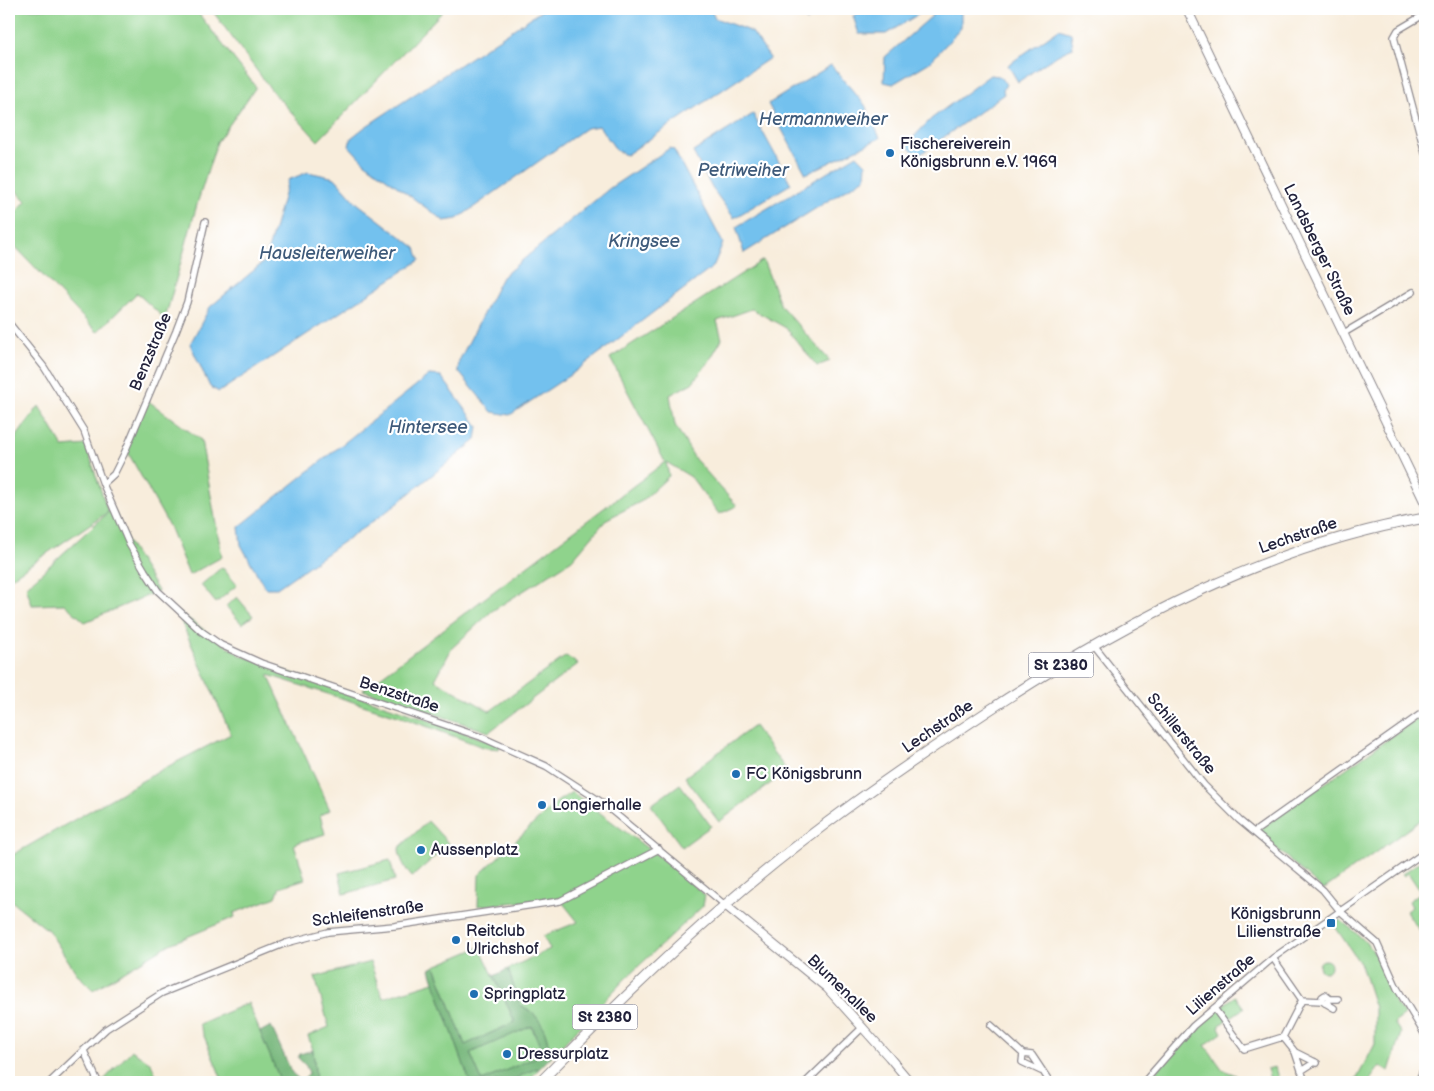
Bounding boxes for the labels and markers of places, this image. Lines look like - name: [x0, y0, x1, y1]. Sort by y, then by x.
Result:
- place label: Fischereiverein Königsbrunn e.V. 1969: [900, 135, 1057, 172]
- marker: Fischereiverein Königsbrunn e.V. 1969: [884, 147, 896, 159]
- place label: FC Königsbrunn: [746, 765, 862, 784]
- marker: FC Königsbrunn: [730, 768, 742, 780]
- place label: Longierhalle: [552, 796, 642, 815]
- marker: Longierhalle: [536, 799, 548, 811]
- place label: Aussenplatz: [431, 841, 519, 860]
- marker: Aussenplatz: [415, 844, 427, 856]
- place label: Königsbrunn Lilienstraße: [1230, 905, 1322, 942]
- marker: Königsbrunn Lilienstraße: [1325, 917, 1337, 929]
- place label: Reitclub Ulrichshof: [466, 922, 539, 959]
- marker: Reitclub Ulrichshof: [450, 934, 462, 946]
- place label: Springplatz: [484, 985, 565, 1004]
- marker: Springplatz: [468, 988, 480, 1000]
- place label: Dressurplatz: [517, 1045, 609, 1064]
- marker: Dressurplatz: [501, 1048, 513, 1060]

